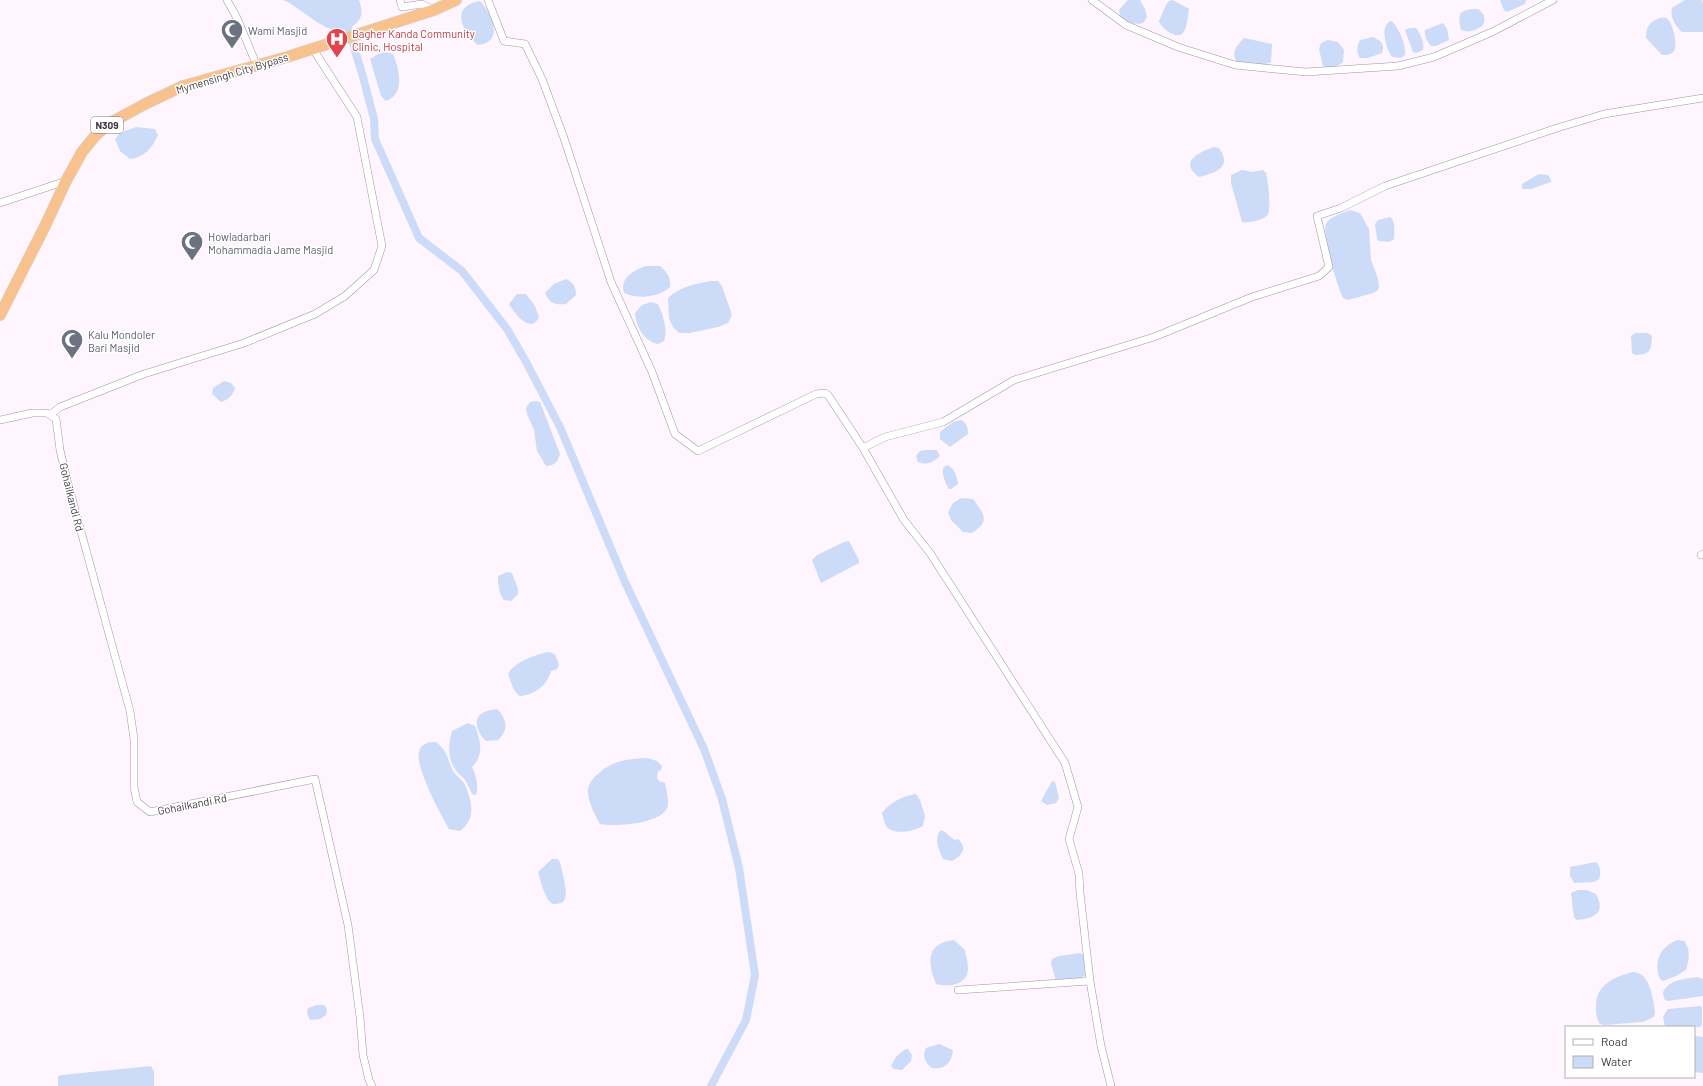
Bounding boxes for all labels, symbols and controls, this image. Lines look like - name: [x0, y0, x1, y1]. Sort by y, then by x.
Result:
- mosque icon: Wami Masjid: [219, 17, 245, 50]
- place label: Wami Masjid: [248, 24, 307, 37]
- hospital icon: Bagher Kanda Community Clinic, Hospital: [324, 26, 350, 59]
- place label: Bagher Kanda Community Clinic, Hospital: [352, 27, 475, 53]
- street label: Mymensingh City Bypass: [174, 50, 290, 96]
- road number: N309: [91, 117, 123, 133]
- mosque icon: Howladarbari Mohammadia Jame Masjid: [179, 229, 205, 262]
- place label: Howladarbari Mohammadia Jame Masjid: [208, 230, 333, 256]
- mosque icon: Kalu Mondoler Bari Masjid: [59, 327, 85, 360]
- place label: Kalu Mondoler Bari Masjid: [88, 328, 155, 354]
- street label: Gohailkandi Rd: [57, 461, 87, 533]
- street label: Gohailkandi Rd: [156, 791, 228, 817]
- legend: [1565, 1026, 1695, 1078]
- text: Road: [1601, 1034, 1628, 1048]
- text: Water: [1601, 1054, 1633, 1068]

